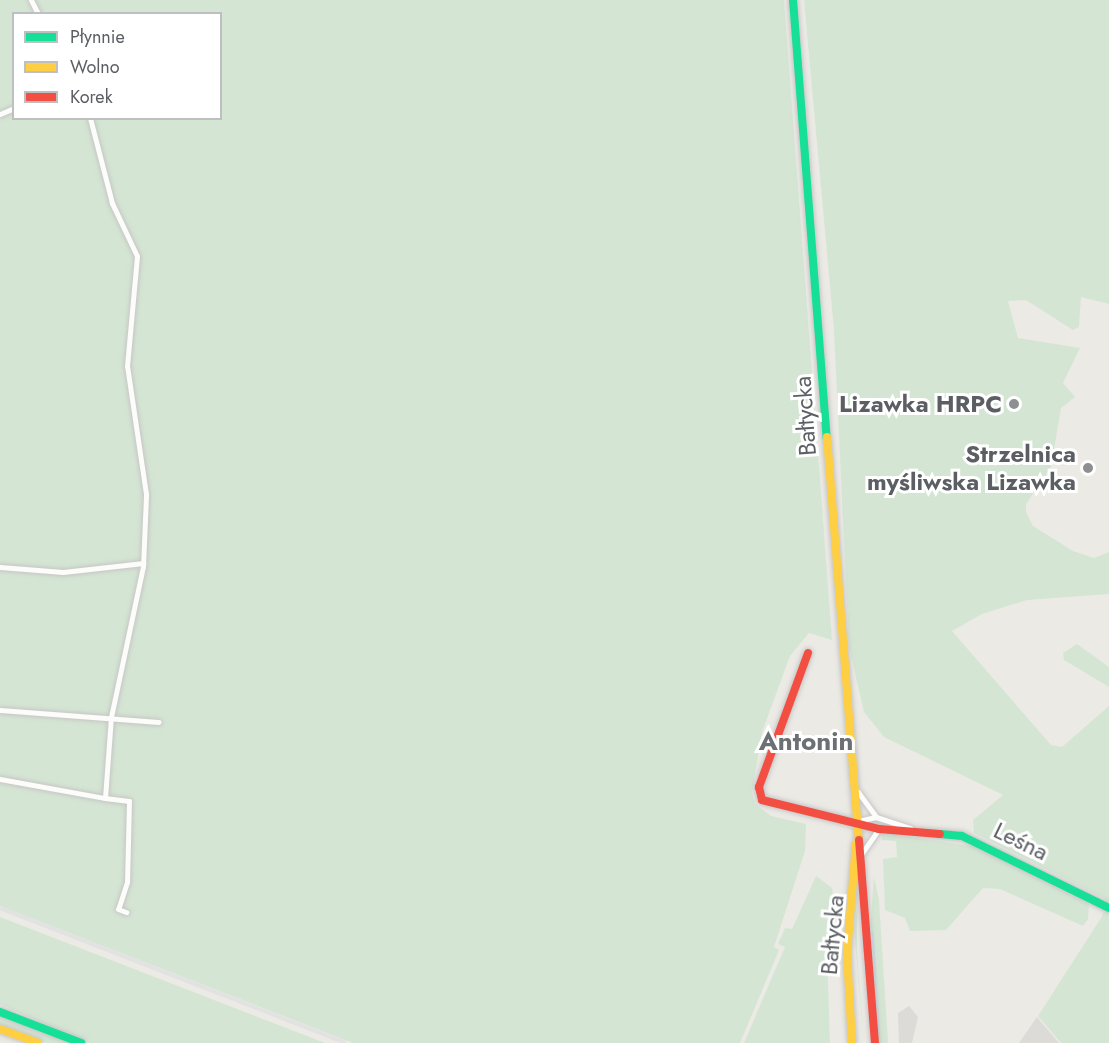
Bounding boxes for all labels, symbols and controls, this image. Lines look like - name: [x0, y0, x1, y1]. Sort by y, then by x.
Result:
- legend: [12, 12, 222, 120]
- text: Płynnie: [70, 24, 125, 50]
- text: Wolno: [70, 54, 120, 80]
- text: Korek: [70, 84, 113, 110]
- street label: Bałtycka: [788, 375, 822, 457]
- place label: Lizawka HRPC: [839, 390, 1002, 418]
- marker: Lizawka HRPC: [1007, 397, 1021, 411]
- place label: Strzelnica myśliwska Lizawka: [867, 440, 1076, 496]
- marker: Strzelnica myśliwska Lizawka: [1081, 461, 1095, 475]
- district label: Antonin: [759, 726, 853, 758]
- street label: Leśna: [989, 816, 1053, 866]
- street label: Bałtycka: [814, 894, 850, 976]

